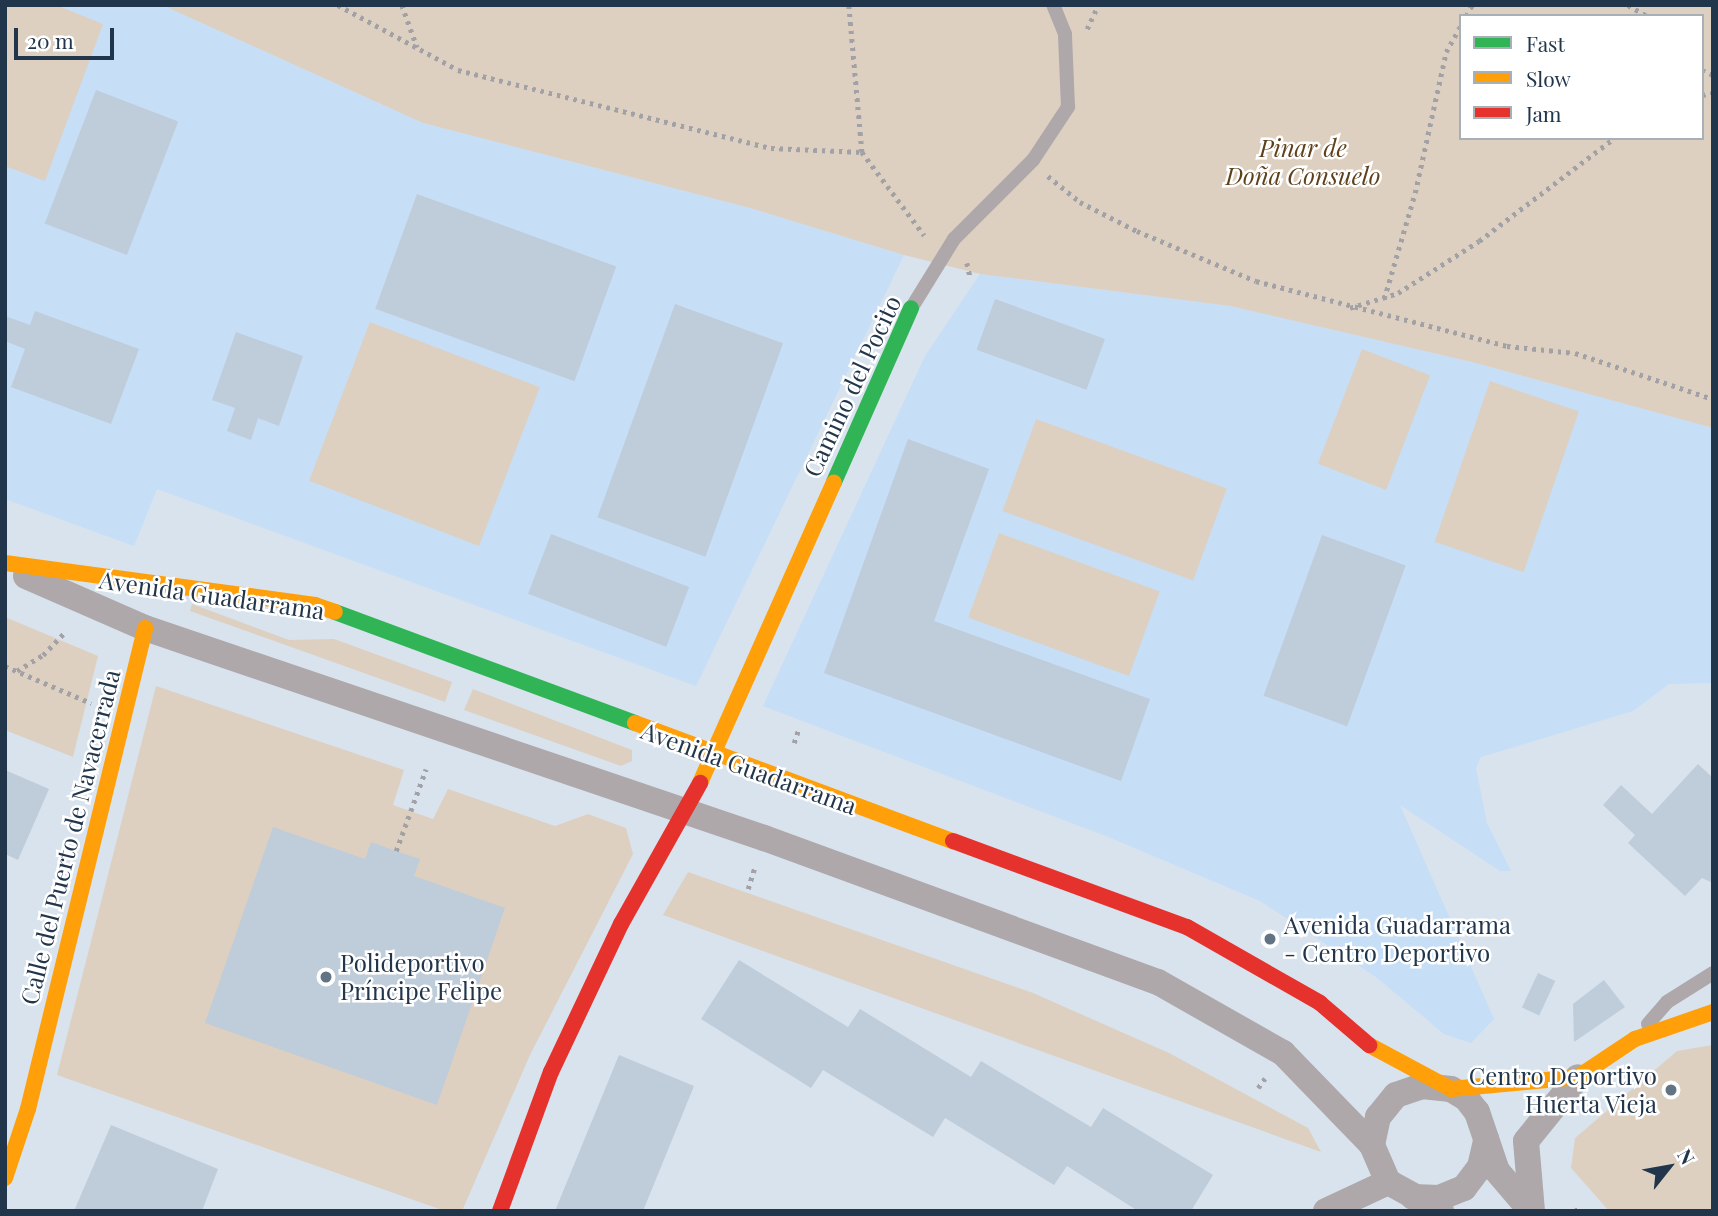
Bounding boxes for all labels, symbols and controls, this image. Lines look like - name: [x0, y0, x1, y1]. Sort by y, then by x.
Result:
- scale bar: [18, 14, 117, 58]
- legend: [1459, 14, 1704, 140]
- text: 20 m: [27, 26, 74, 54]
- text: Fast: [1526, 29, 1565, 57]
- text: Slow: [1526, 64, 1571, 92]
- text: Jam: [1526, 99, 1562, 127]
- park label: Pinar de Doña Consuelo: [1226, 134, 1380, 190]
- street label: Camino del Pocito: [797, 291, 907, 481]
- street label: Avenida Guadarrama: [97, 565, 327, 625]
- street label: Calle del Puerto de Navacerrada: [14, 666, 126, 1008]
- street label: Avenida Guadarrama: [637, 716, 861, 820]
- place label: Avenida Guadarrama - Centro Deportivo: [1284, 911, 1511, 967]
- marker: Avenida Guadarrama - Centro Deportivo: [1262, 931, 1278, 947]
- place label: Polideportivo Príncipe Felipe: [340, 949, 502, 1005]
- marker: Polideportivo Príncipe Felipe: [318, 969, 334, 985]
- place label: Centro Deportivo Huerta Vieja: [1469, 1062, 1657, 1118]
- marker: Centro Deportivo Huerta Vieja: [1663, 1082, 1679, 1098]
- north arrow: [1634, 1132, 1704, 1202]
- text: N: [1672, 1144, 1702, 1169]

